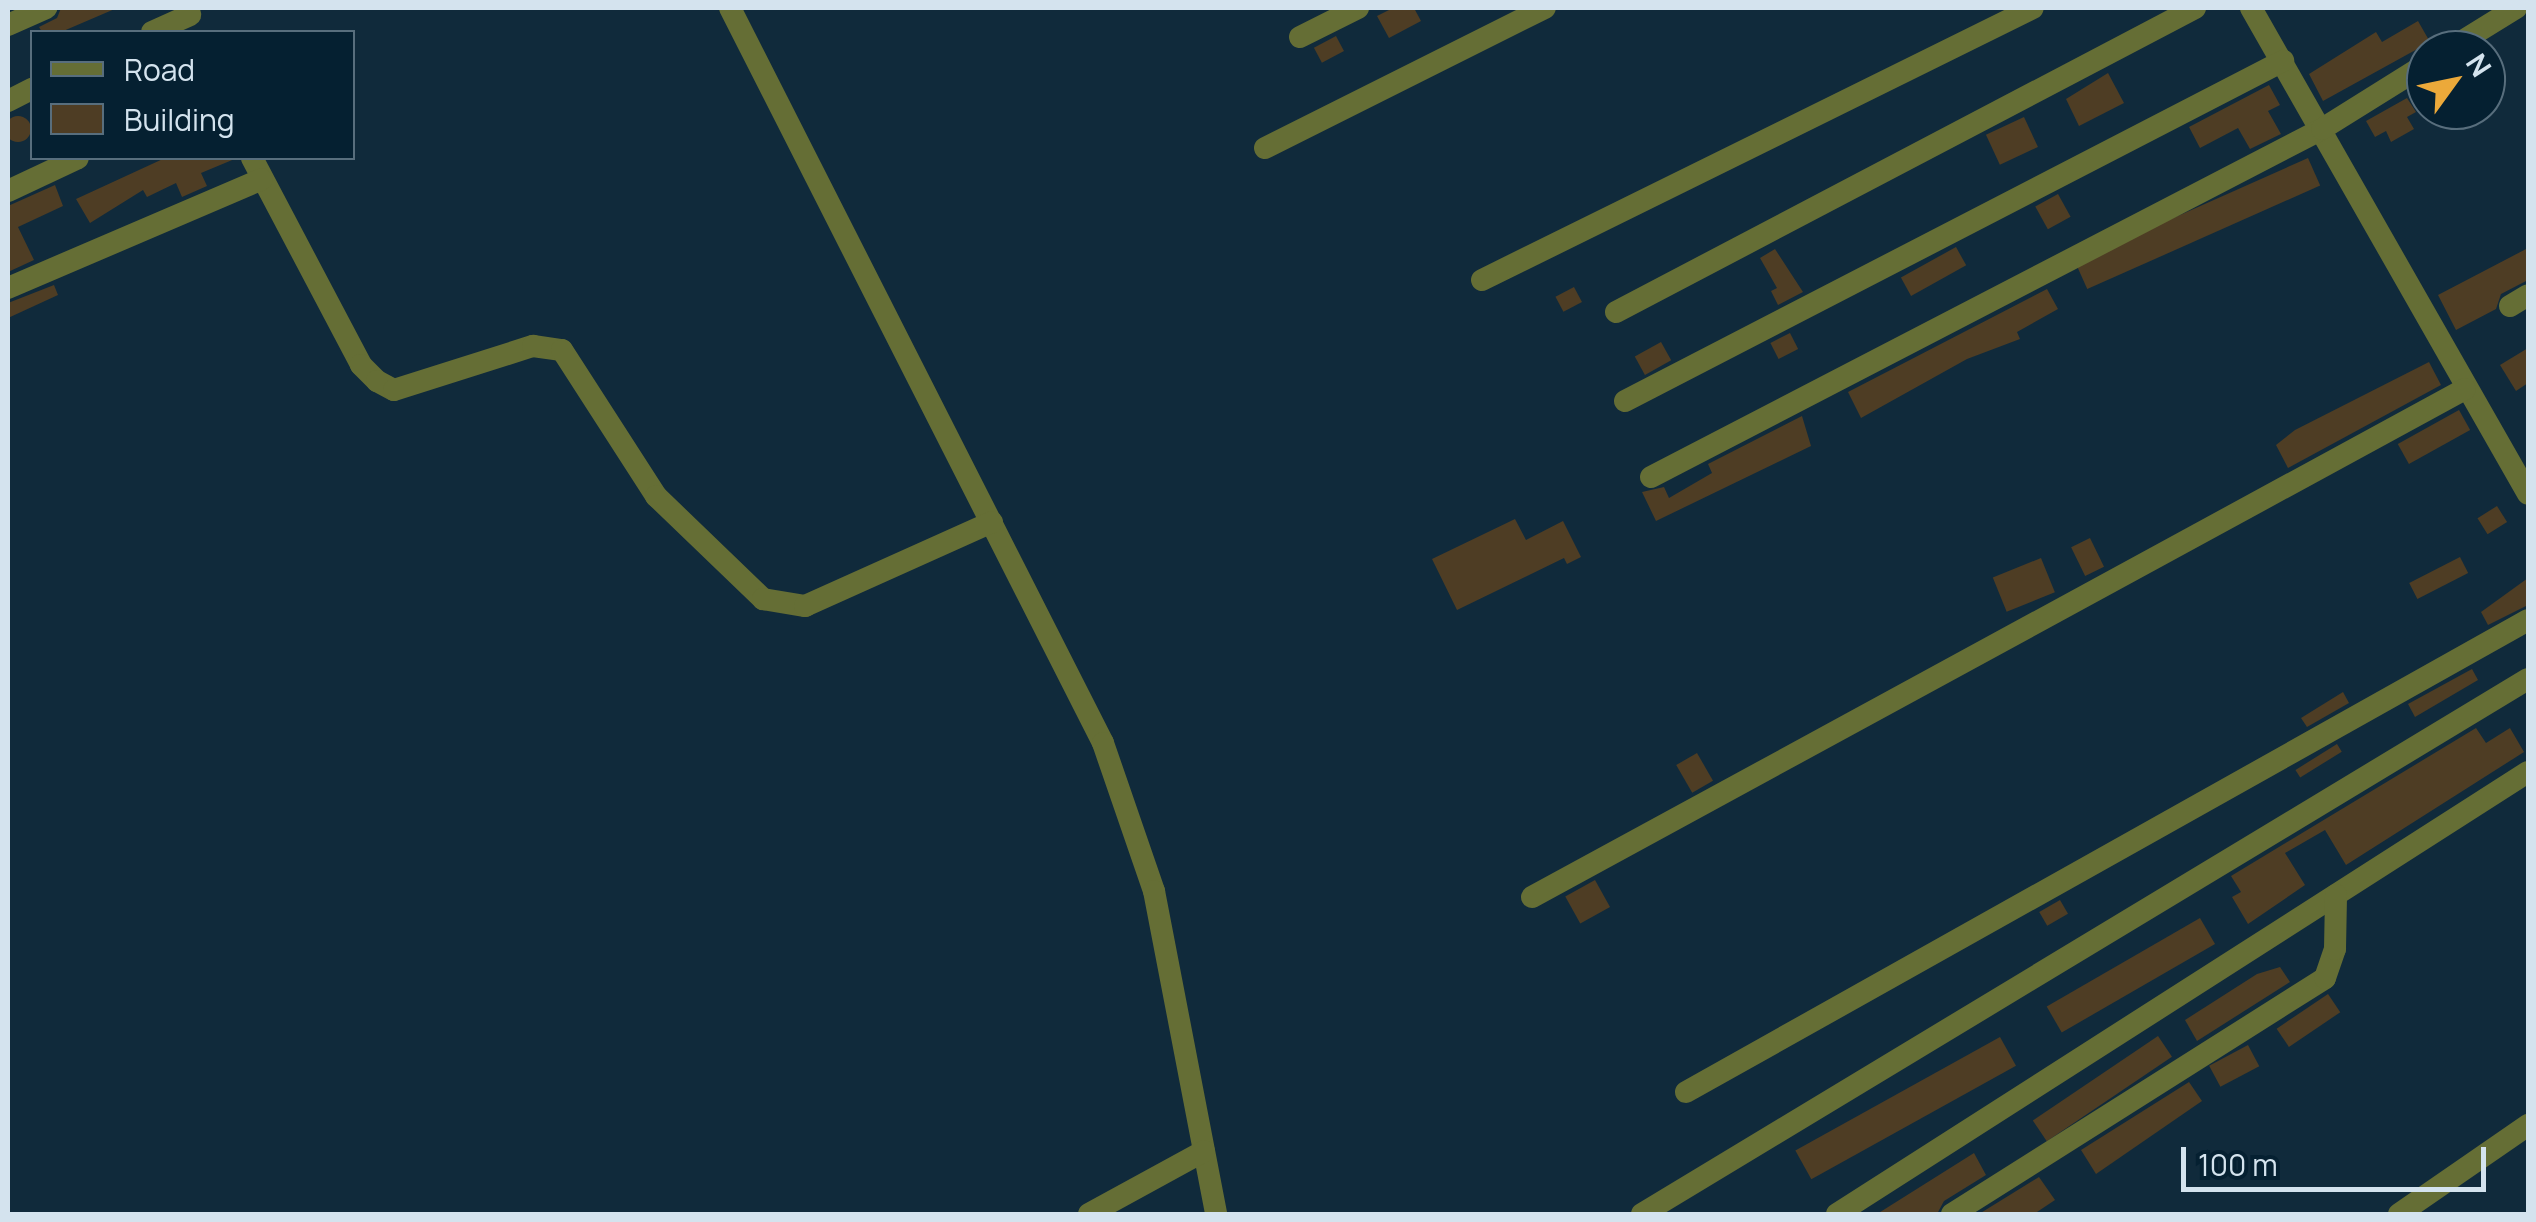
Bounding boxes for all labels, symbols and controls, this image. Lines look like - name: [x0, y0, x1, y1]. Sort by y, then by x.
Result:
- legend: [30, 30, 355, 160]
- north arrow: [2406, 30, 2506, 130]
- text: N: [2458, 46, 2501, 84]
- text: Road: [124, 49, 195, 90]
- text: Building: [124, 99, 235, 140]
- scale bar: [2186, 1127, 2491, 1189]
- text: 100 m: [2198, 1144, 2278, 1185]

